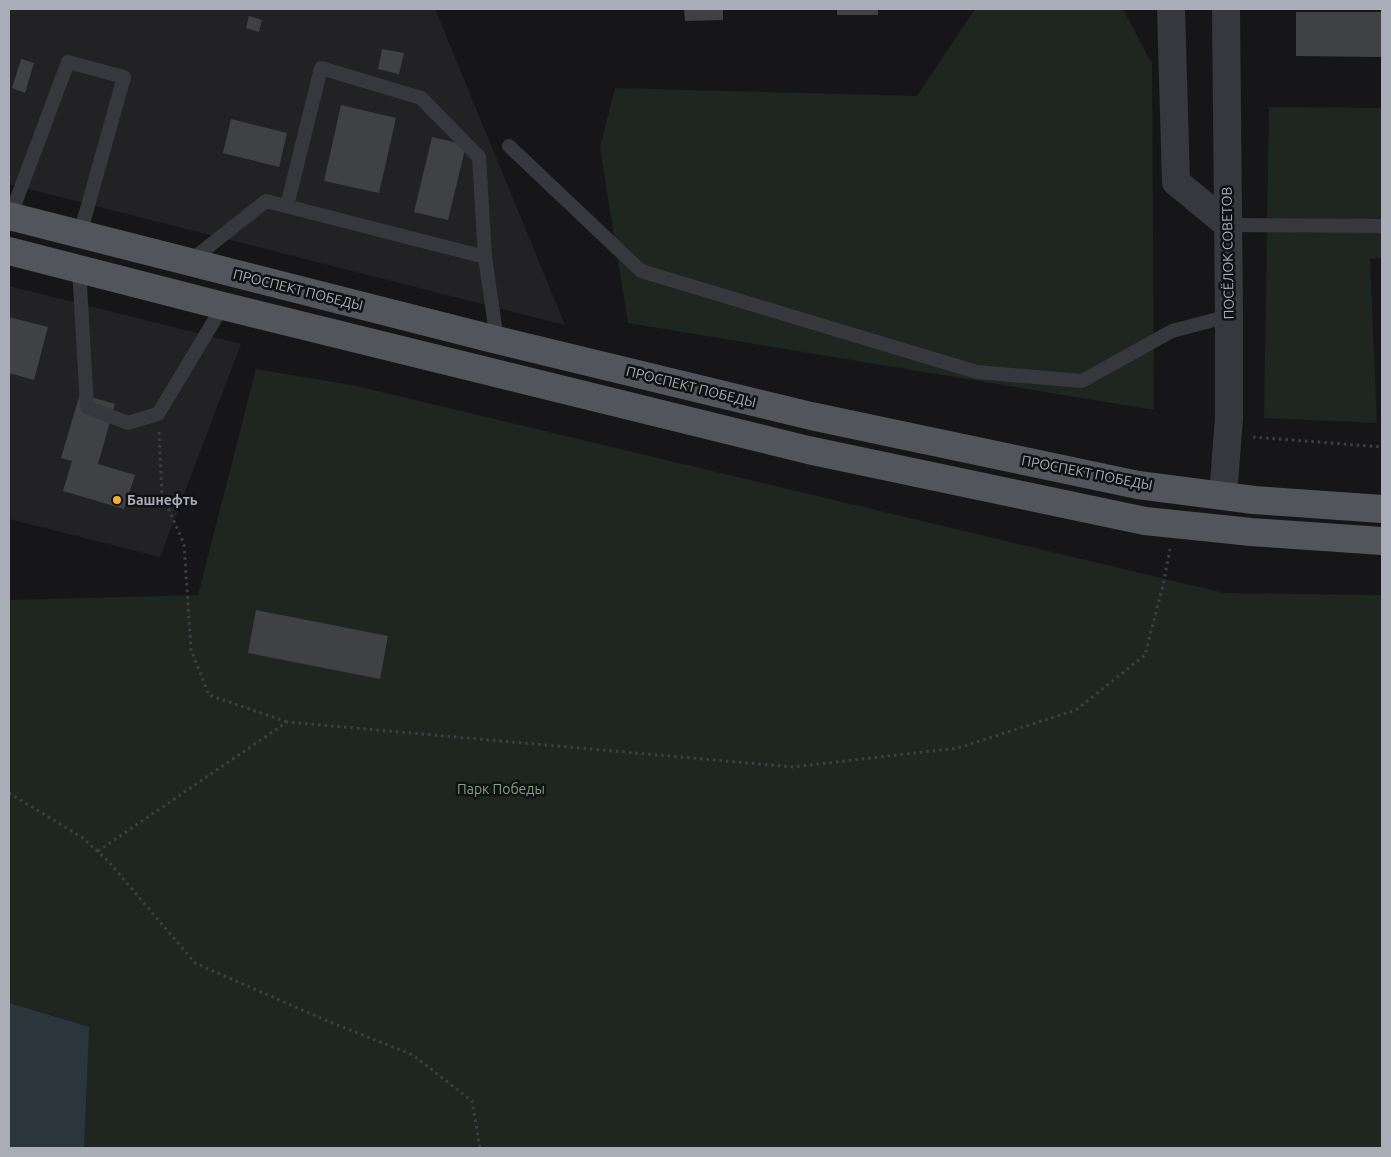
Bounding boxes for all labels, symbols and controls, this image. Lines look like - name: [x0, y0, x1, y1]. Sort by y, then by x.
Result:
- street label: ПОСЁЛОК СОВЕТОВ: [1218, 187, 1238, 319]
- street label: ПРОСПЕКТ ПОБЕДЫ: [231, 266, 365, 314]
- street label: ПРОСПЕКТ ПОБЕДЫ: [624, 363, 758, 411]
- street label: ПРОСПЕКТ ПОБЕДЫ: [1020, 452, 1154, 494]
- place label: Башнефть: [127, 492, 198, 508]
- marker: Башнефть: [111, 494, 123, 506]
- park label: Парк Победы: [457, 781, 545, 797]

